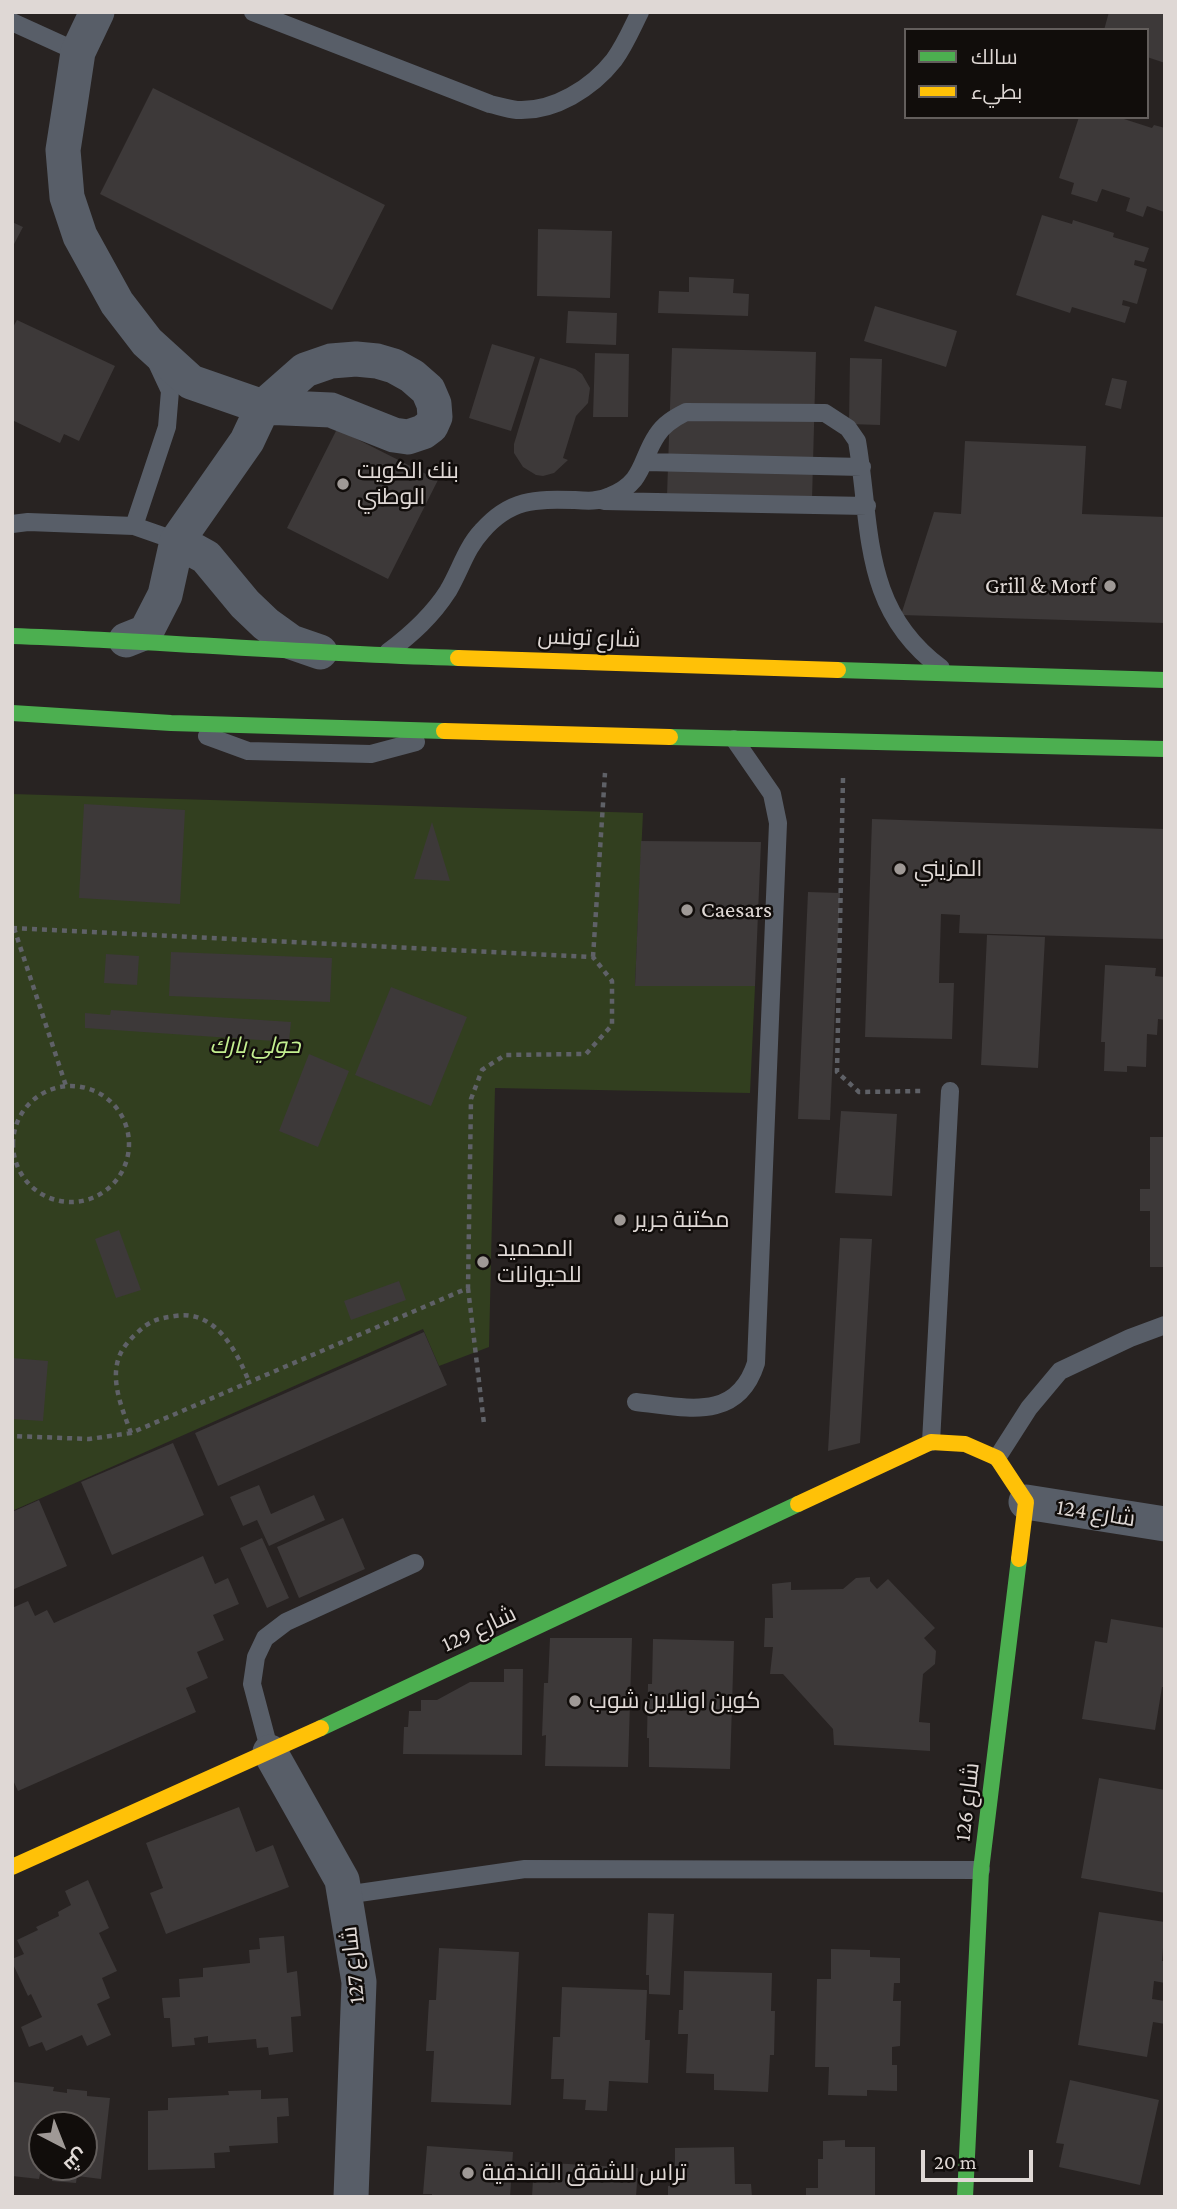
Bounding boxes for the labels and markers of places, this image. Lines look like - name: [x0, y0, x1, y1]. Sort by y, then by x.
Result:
- place label: بنك الكويت الوطني: [357, 457, 459, 511]
- marker: بنك الكويت الوطني: [335, 476, 351, 492]
- place label: Grill & Morf: [985, 572, 1096, 600]
- marker: Grill & Morf: [1102, 578, 1118, 594]
- place label: المزيني: [914, 855, 982, 883]
- marker: المزيني: [892, 861, 908, 877]
- place label: Caesars: [701, 896, 772, 924]
- marker: Caesars: [679, 902, 695, 918]
- place label: مكتبة جرير: [634, 1206, 730, 1234]
- marker: مكتبة جرير: [612, 1212, 628, 1228]
- place label: المحميد للحيوانات: [497, 1235, 582, 1289]
- marker: المحميد للحيوانات: [475, 1254, 491, 1270]
- place label: كوين اونلاين شوب: [589, 1687, 761, 1715]
- marker: كوين اونلاين شوب: [567, 1693, 583, 1709]
- place label: تراس للشقق الفندقية: [482, 2159, 686, 2187]
- marker: تراس للشقق الفندقية: [460, 2165, 476, 2181]

